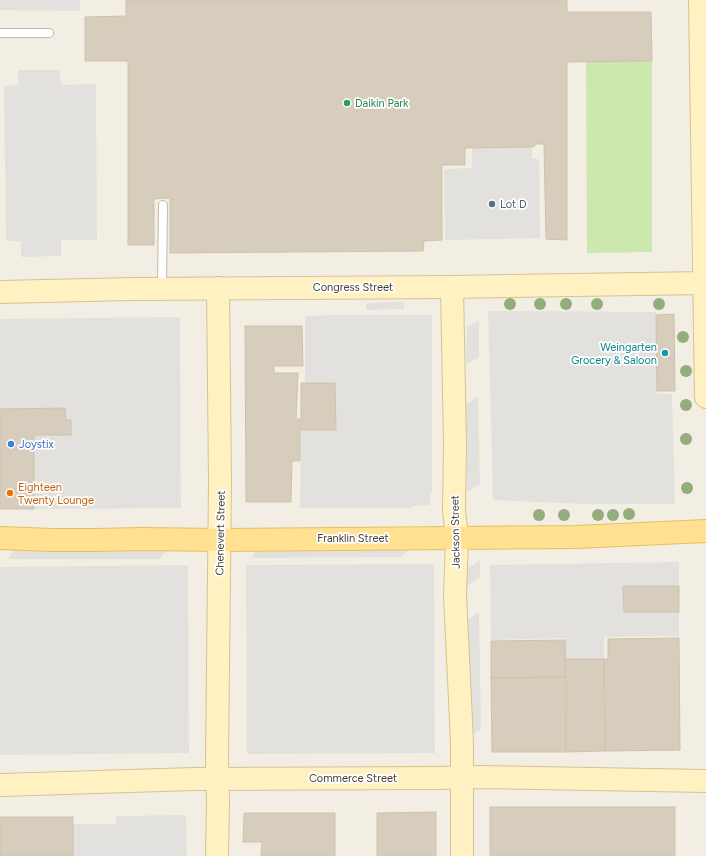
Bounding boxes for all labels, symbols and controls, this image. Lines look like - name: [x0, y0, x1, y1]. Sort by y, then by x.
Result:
- place label: Daikin Park: [355, 97, 409, 110]
- marker: Daikin Park: [342, 98, 352, 108]
- place label: Lot D: [500, 198, 527, 211]
- marker: Lot D: [487, 199, 497, 209]
- street label: Congress Street: [313, 281, 393, 294]
- place label: Weingarten Grocery & Saloon: [571, 341, 657, 367]
- marker: Weingarten Grocery & Saloon: [660, 348, 670, 358]
- place label: Joystix: [19, 438, 55, 451]
- marker: Joystix: [6, 439, 16, 449]
- place label: Eighteen Twenty Lounge: [18, 481, 94, 507]
- marker: Eighteen Twenty Lounge: [5, 488, 15, 498]
- street label: Chenevert Street: [213, 490, 228, 576]
- street label: Jackson Street: [448, 495, 463, 569]
- street label: Franklin Street: [317, 532, 389, 545]
- street label: Commerce Street: [309, 772, 397, 785]

